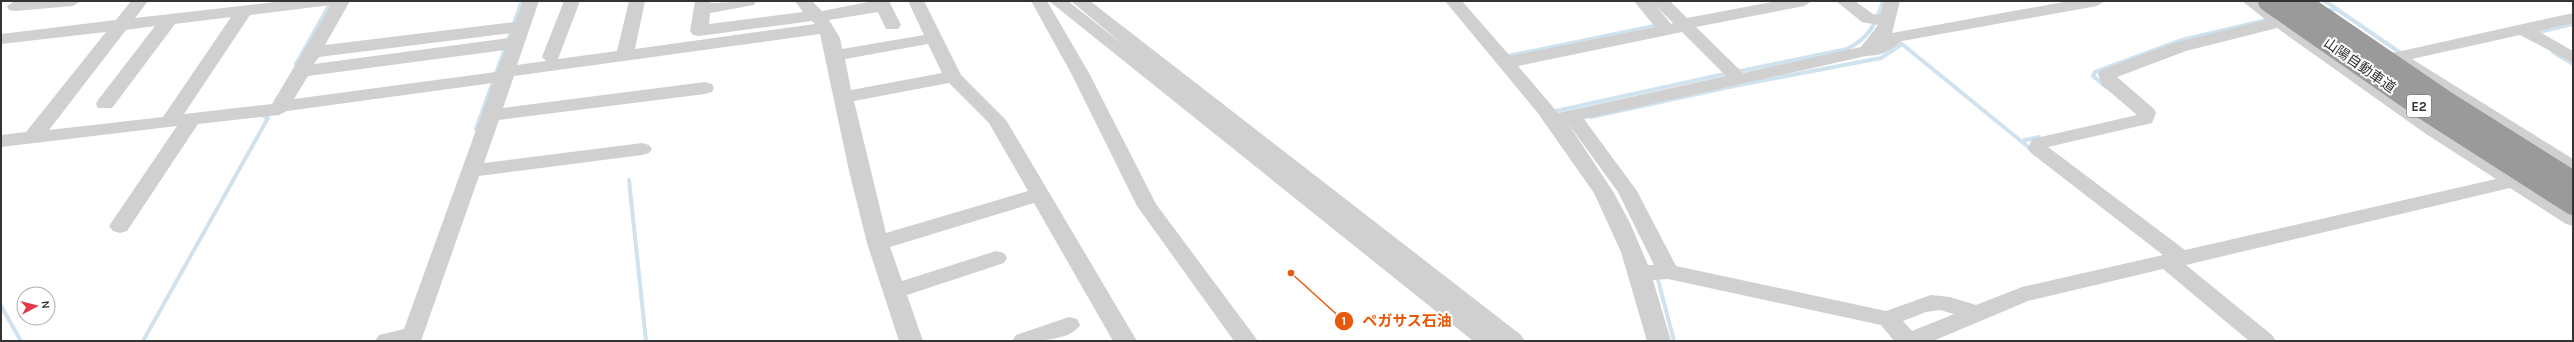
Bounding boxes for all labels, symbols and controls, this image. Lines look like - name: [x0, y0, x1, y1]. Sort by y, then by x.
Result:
- street label: 山陽自動車道: [2320, 34, 2399, 96]
- road number: E2: [2407, 95, 2431, 117]
- north arrow: [16, 286, 56, 326]
- text: N: [38, 300, 52, 310]
- callout: ペガサス石油: [1334, 307, 1460, 334]
- text: ペガサス石油: [1362, 312, 1452, 330]
- text: 1: [1342, 314, 1346, 328]

